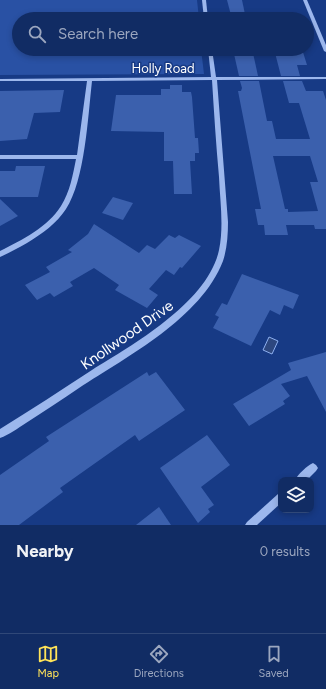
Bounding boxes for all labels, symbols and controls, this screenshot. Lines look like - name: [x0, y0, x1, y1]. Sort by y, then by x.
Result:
- search box: [12, 12, 314, 56]
- icon: search: [26, 23, 48, 45]
- text: Search here: [58, 25, 138, 43]
- street label: Holly Road: [132, 61, 195, 76]
- street label: Knollwood Drive: [77, 296, 177, 374]
- map controls: [278, 477, 314, 513]
- button: layers: [278, 477, 314, 513]
- text: Nearby: [16, 541, 74, 561]
- text: 0 results: [260, 544, 310, 559]
- tab: Map: [37, 643, 59, 680]
- tab: Directions: [134, 643, 184, 680]
- tab: Saved: [258, 643, 289, 680]

